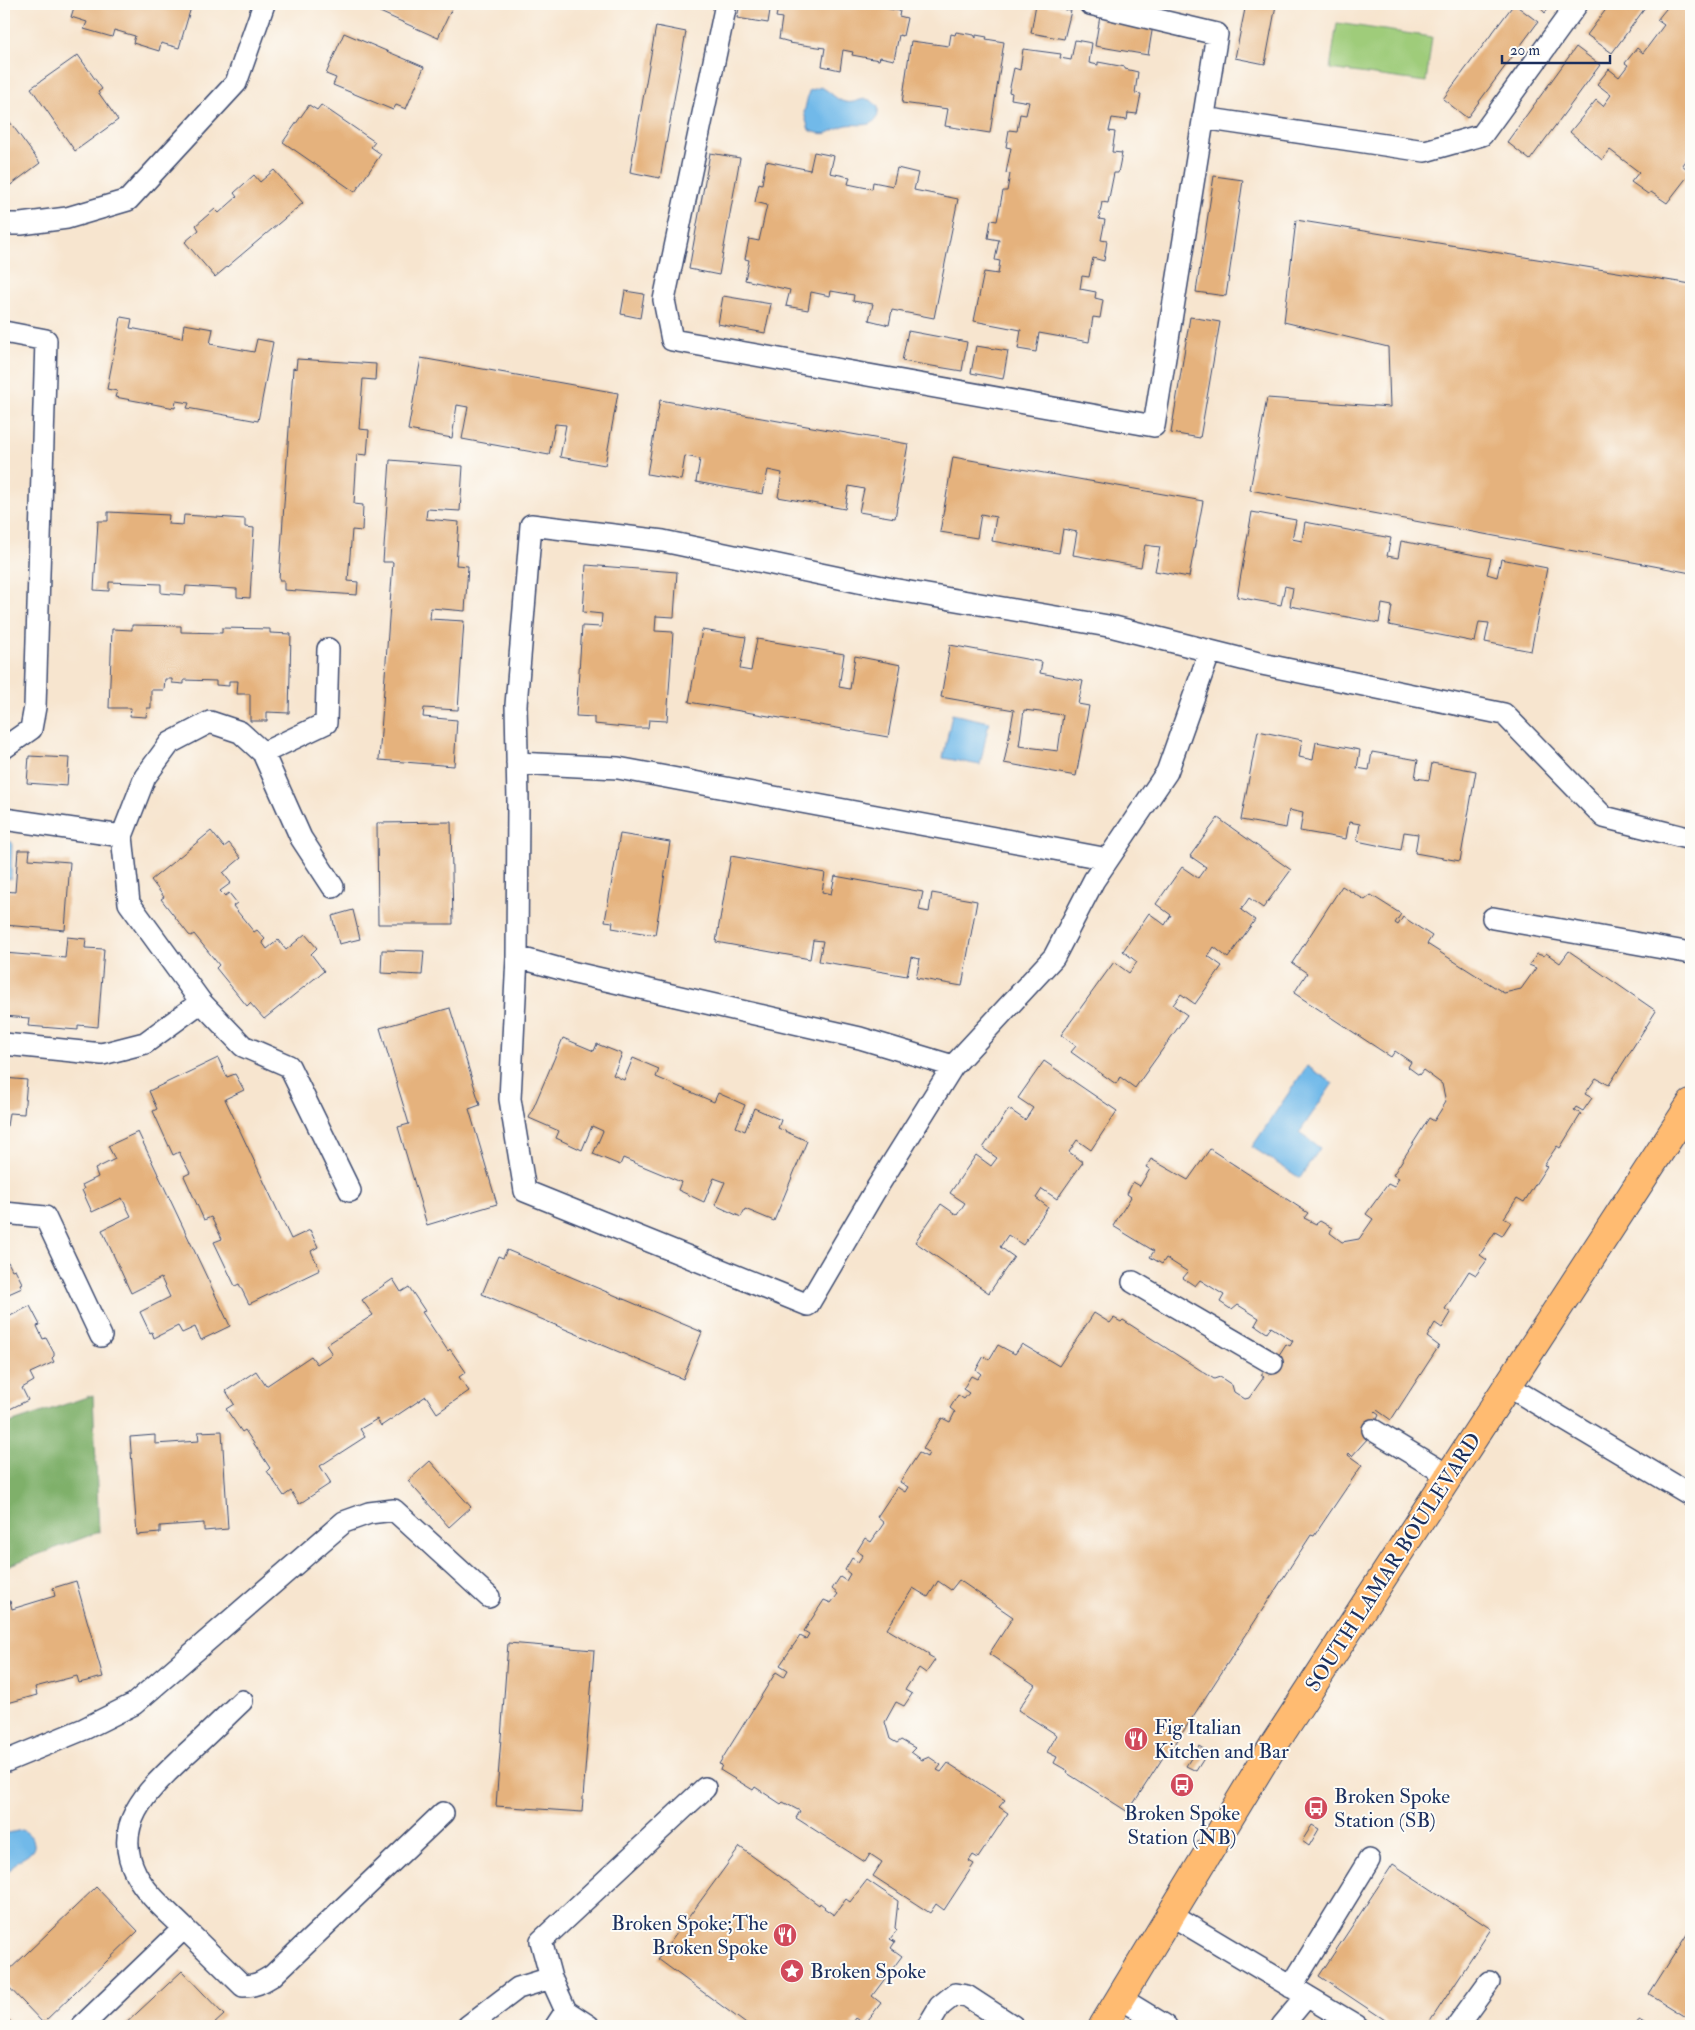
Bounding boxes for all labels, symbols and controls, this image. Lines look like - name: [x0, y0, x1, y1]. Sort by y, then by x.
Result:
- scale bar: [1502, 32, 1610, 64]
- text: 20 m: [1510, 41, 1540, 60]
- street label: SOUTH LAMAR BOULEVARD: [1300, 1428, 1487, 1697]
- place label: Fig Italian Kitchen and Bar: [1154, 1714, 1289, 1765]
- restaurant icon: Fig Italian Kitchen and Bar: [1123, 1726, 1149, 1752]
- bus stop icon: Broken Spoke Station (NB): [1169, 1772, 1195, 1798]
- place label: Broken Spoke Station (SB): [1334, 1783, 1450, 1834]
- bus stop icon: Broken Spoke Station (SB): [1303, 1795, 1329, 1821]
- place label: Broken Spoke Station (NB): [1124, 1800, 1240, 1851]
- place label: Broken Spoke;The Broken Spoke: [611, 1910, 768, 1961]
- restaurant icon: Broken Spoke;The Broken Spoke: [772, 1922, 798, 1948]
- place icon: Broken Spoke: [779, 1958, 805, 1984]
- place label: Broken Spoke: [810, 1958, 926, 1985]

